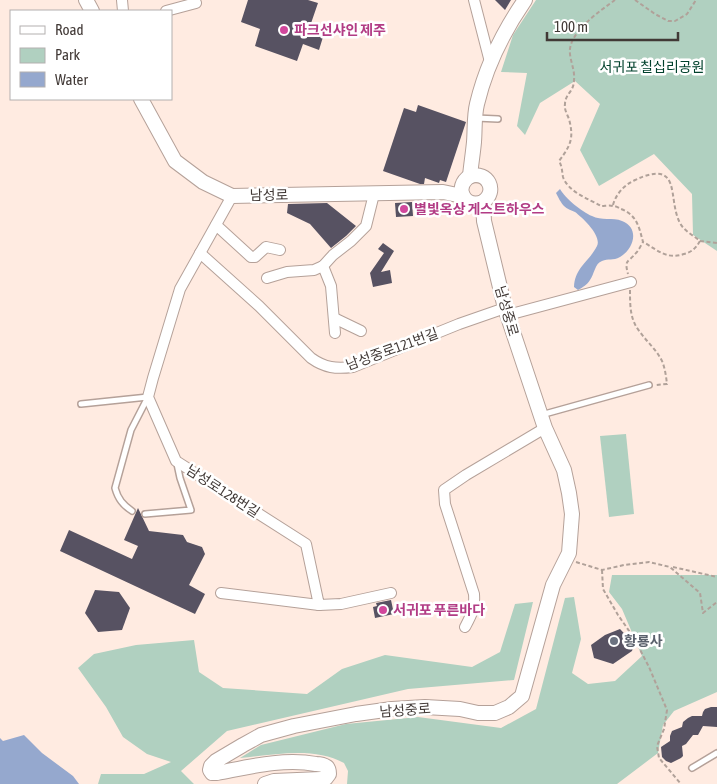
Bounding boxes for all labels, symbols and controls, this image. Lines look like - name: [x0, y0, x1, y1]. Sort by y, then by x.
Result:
- legend: [10, 10, 172, 100]
- scale bar: [547, 10, 678, 42]
- text: 100 m: [554, 18, 588, 35]
- text: Road: [55, 21, 84, 38]
- place label: 파크선샤인 제주: [294, 22, 386, 38]
- marker: 파크선샤인 제주: [278, 24, 290, 36]
- text: Park: [55, 46, 80, 63]
- park label: 서귀포 칠십리공원: [600, 59, 704, 75]
- text: Water: [55, 71, 88, 88]
- street label: 남성로: [250, 187, 289, 203]
- place label: 별빛옥상 게스트하우스: [414, 201, 545, 217]
- marker: 별빛옥상 게스트하우스: [398, 203, 410, 215]
- street label: 남성중로: [492, 284, 522, 338]
- street label: 남성중로121번길: [344, 325, 440, 373]
- street label: 남성로128번길: [183, 461, 263, 521]
- place label: 서귀포 푸른바다: [393, 602, 485, 618]
- marker: 서귀포 푸른바다: [377, 604, 389, 616]
- place label: 황룡사: [624, 633, 663, 649]
- marker: 황룡사: [608, 635, 620, 647]
- street label: 남성중로: [379, 700, 431, 720]

